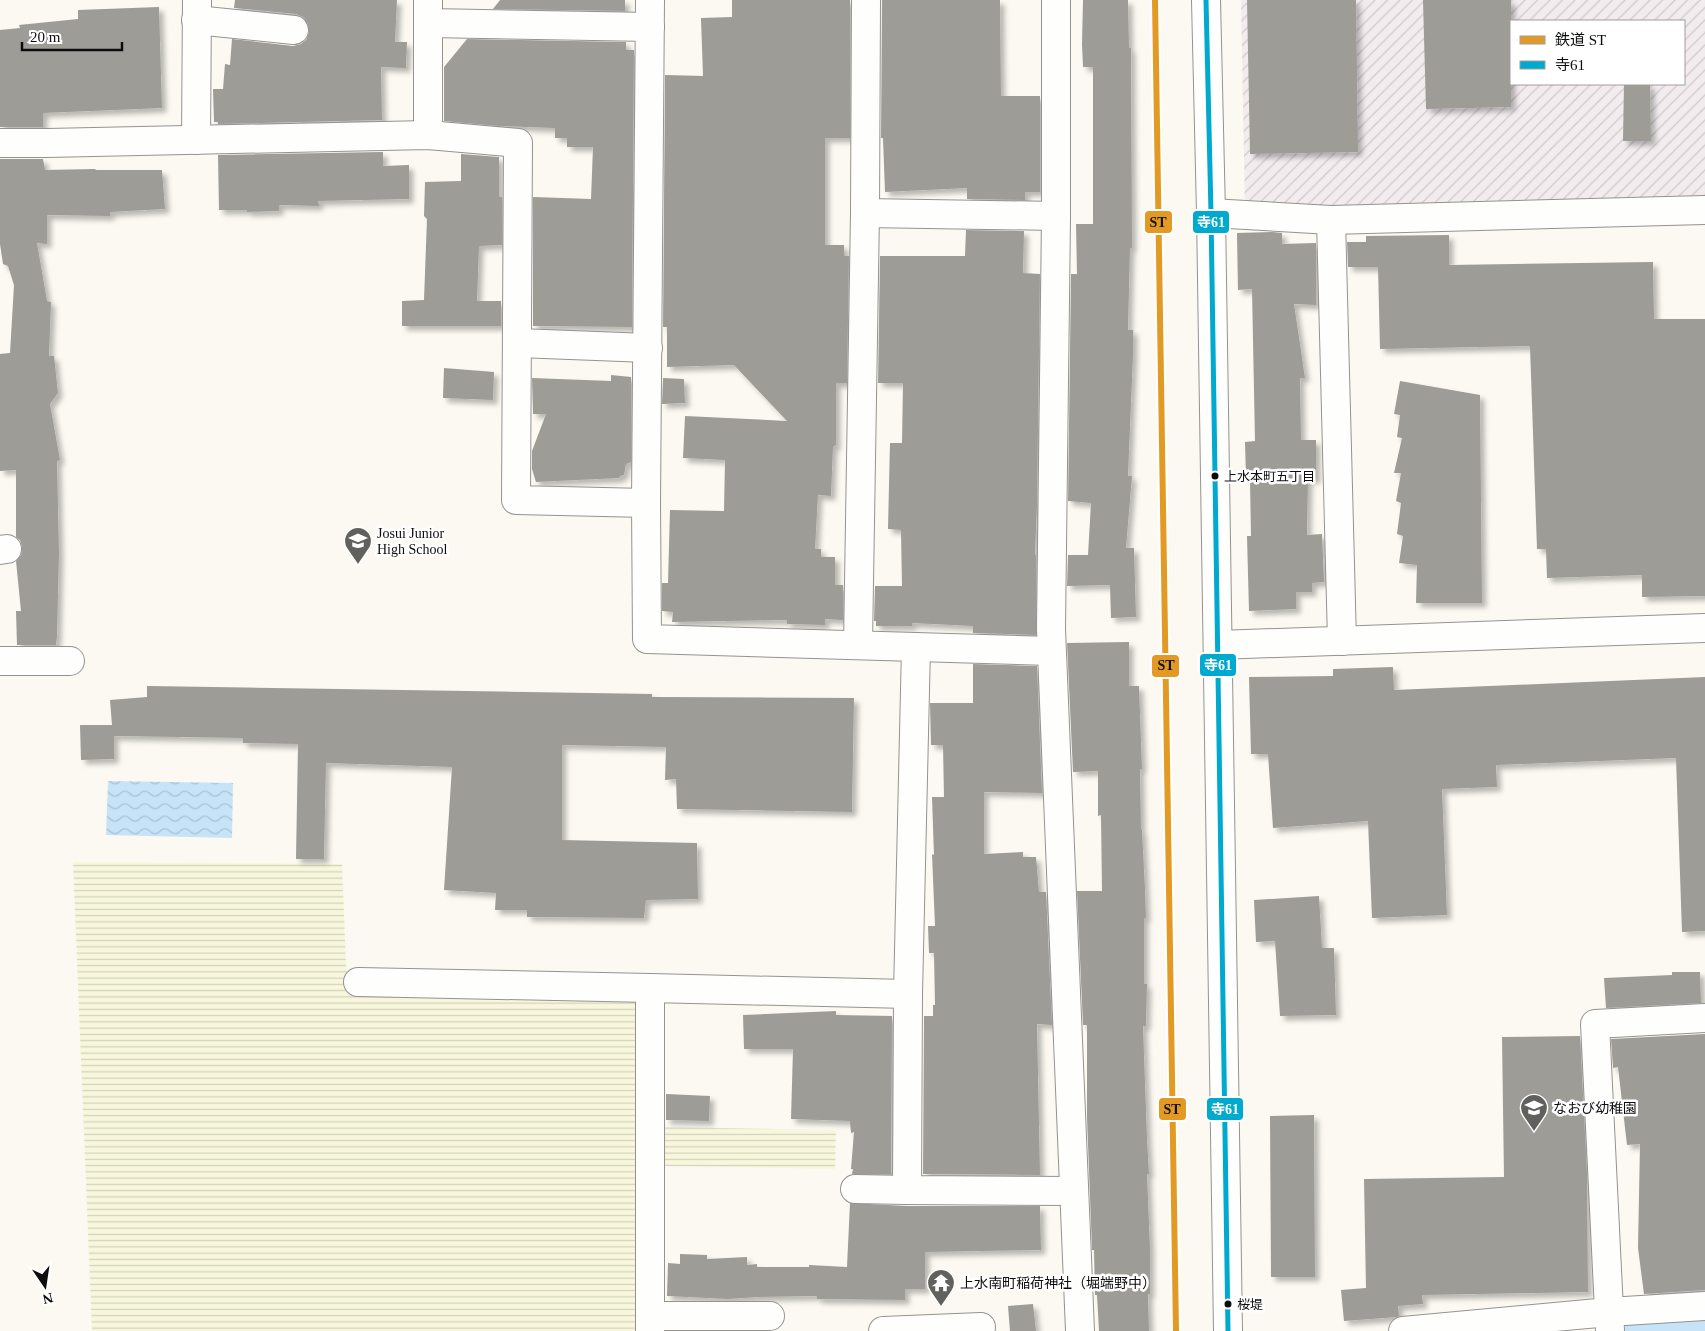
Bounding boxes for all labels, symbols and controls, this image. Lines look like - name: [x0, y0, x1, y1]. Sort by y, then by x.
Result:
- scale bar: [22, 20, 122, 52]
- legend: [1510, 20, 1685, 85]
- text: 20 m: [30, 29, 61, 45]
- text: 鉄道 ST: [1555, 32, 1606, 48]
- text: 寺61: [1555, 57, 1585, 73]
- line badge: ST: [1144, 210, 1173, 234]
- line badge: 寺61: [1192, 210, 1230, 234]
- text: ST: [1149, 215, 1167, 230]
- text: 寺61: [1197, 215, 1225, 230]
- place label: 上水本町五丁目: [1224, 469, 1315, 484]
- marker: 上水本町五丁目: [1210, 471, 1220, 481]
- school or university icon: Josui Junior High School: [343, 526, 373, 565]
- place label: Josui Junior High School: [377, 526, 448, 557]
- line badge: 寺61: [1199, 653, 1237, 677]
- line badge: ST: [1151, 654, 1180, 678]
- text: ST: [1157, 658, 1175, 673]
- text: 寺61: [1204, 658, 1232, 673]
- school or university icon: なおび幼稚園: [1519, 1093, 1549, 1132]
- line badge: ST: [1158, 1097, 1187, 1121]
- line badge: 寺61: [1206, 1097, 1244, 1121]
- place label: なおび幼稚園: [1553, 1101, 1637, 1116]
- text: ST: [1163, 1102, 1181, 1117]
- text: 寺61: [1211, 1102, 1239, 1117]
- north arrow: [20, 1261, 70, 1311]
- temple icon: 上水南町稲荷神社（堀端野中）: [926, 1268, 956, 1307]
- place label: 上水南町稲荷神社（堀端野中）: [960, 1276, 1156, 1291]
- text: N: [41, 1290, 54, 1307]
- place label: 桜堤: [1237, 1297, 1263, 1312]
- marker: 桜堤: [1223, 1299, 1233, 1309]

